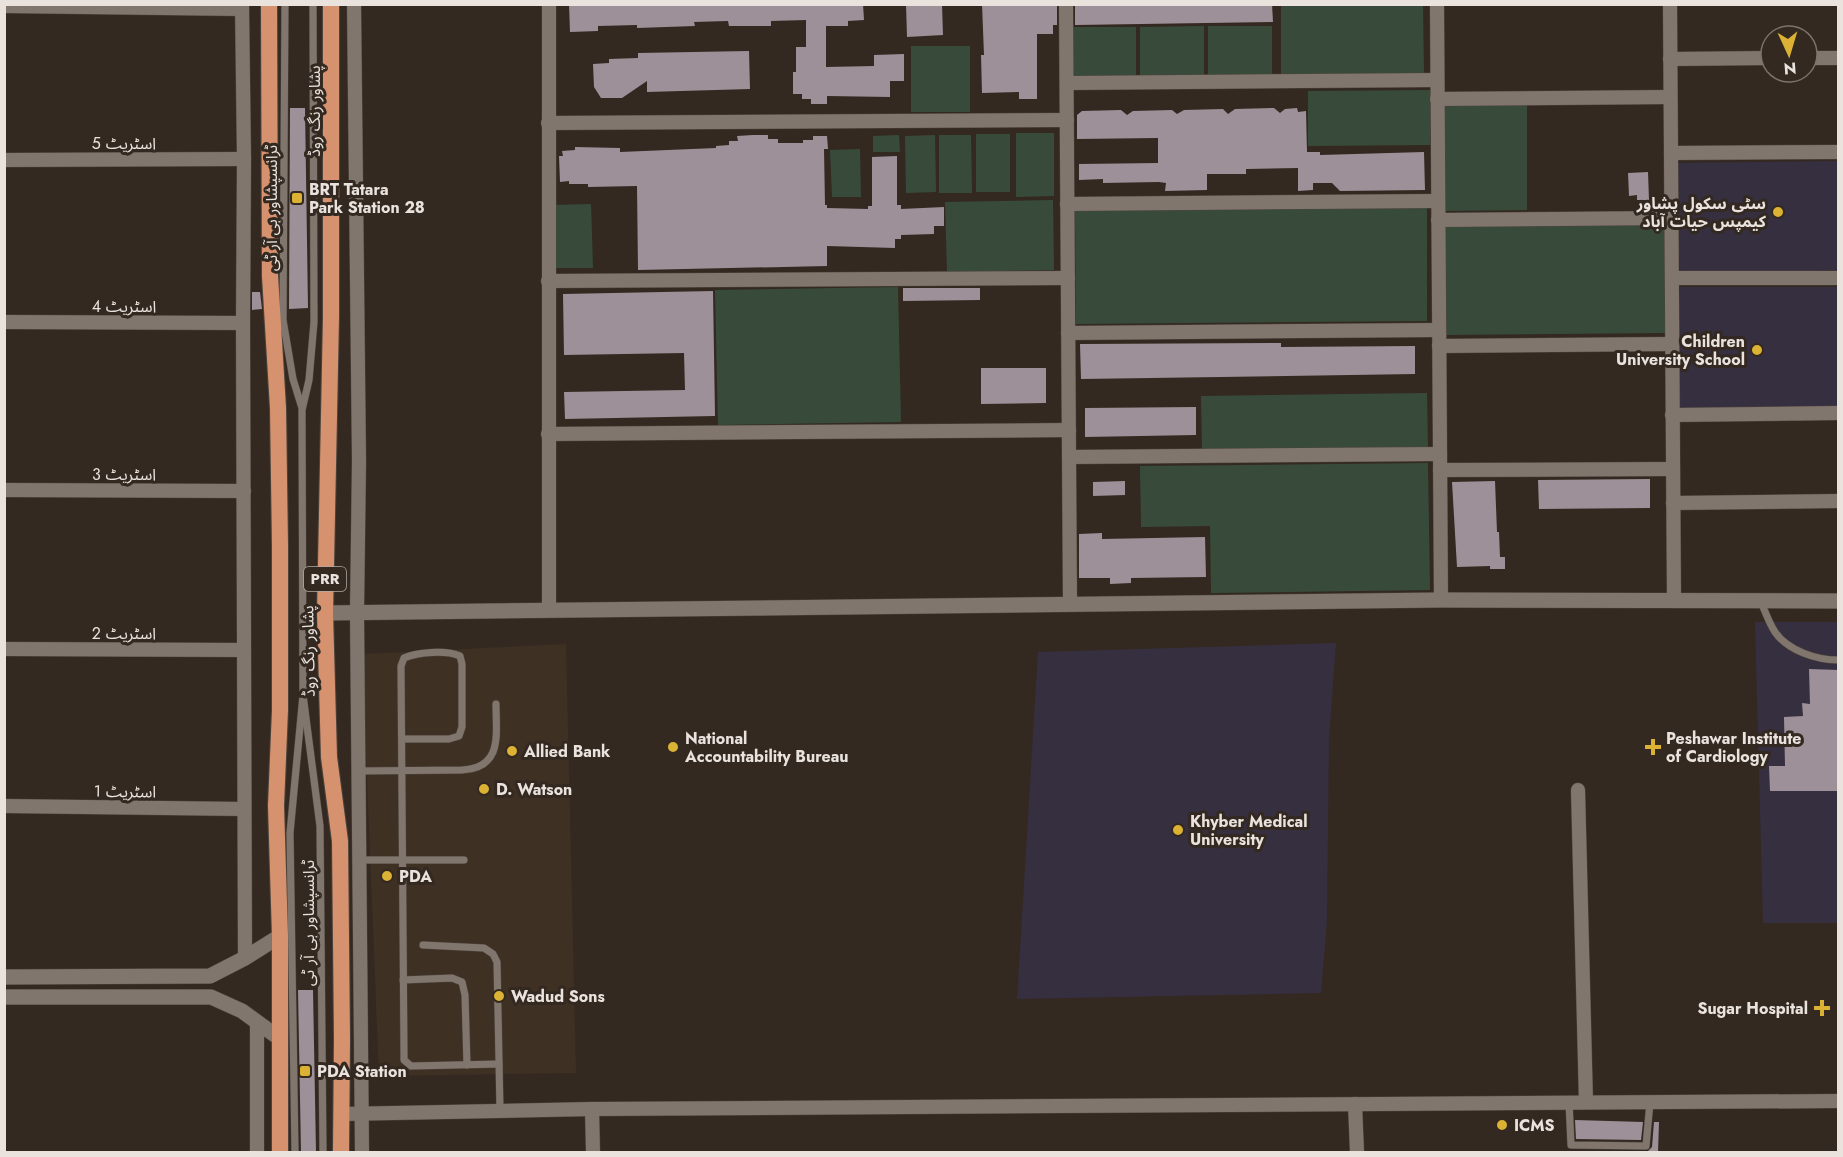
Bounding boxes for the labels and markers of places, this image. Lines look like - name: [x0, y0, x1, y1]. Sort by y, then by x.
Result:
- place label: BRT Tatara Park Station 28: [309, 178, 425, 219]
- marker: BRT Tatara Park Station 28: [290, 191, 304, 205]
- place label: سٹی سکول پشاور کیمپس حیات آباد: [1636, 192, 1767, 233]
- marker: سٹی سکول پشاور کیمپس حیات آباد: [1771, 205, 1785, 219]
- place label: Children University School: [1616, 330, 1745, 371]
- marker: Children University School: [1750, 343, 1764, 357]
- place label: National Accountability Bureau: [684, 727, 849, 768]
- place label: Peshawar Institute of Cardiology: [1666, 727, 1801, 768]
- marker: Peshawar Institute of Cardiology: [1644, 738, 1662, 756]
- place label: Allied Bank: [523, 740, 611, 763]
- marker: National Accountability Bureau: [666, 740, 680, 754]
- marker: Allied Bank: [505, 744, 519, 758]
- place label: D. Watson: [496, 778, 572, 801]
- marker: D. Watson: [477, 782, 491, 796]
- place label: Khyber Medical University: [1190, 810, 1308, 851]
- marker: Khyber Medical University: [1171, 823, 1185, 837]
- place label: PDA: [399, 865, 432, 888]
- marker: PDA: [380, 869, 394, 883]
- place label: Wadud Sons: [511, 985, 605, 1008]
- marker: Wadud Sons: [492, 989, 506, 1003]
- place label: Sugar Hospital: [1697, 997, 1808, 1020]
- marker: Sugar Hospital: [1813, 999, 1831, 1017]
- place label: PDA Station: [317, 1060, 407, 1083]
- marker: PDA Station: [298, 1064, 312, 1078]
- place label: ICMS: [1514, 1114, 1555, 1137]
- marker: ICMS: [1495, 1118, 1509, 1132]

